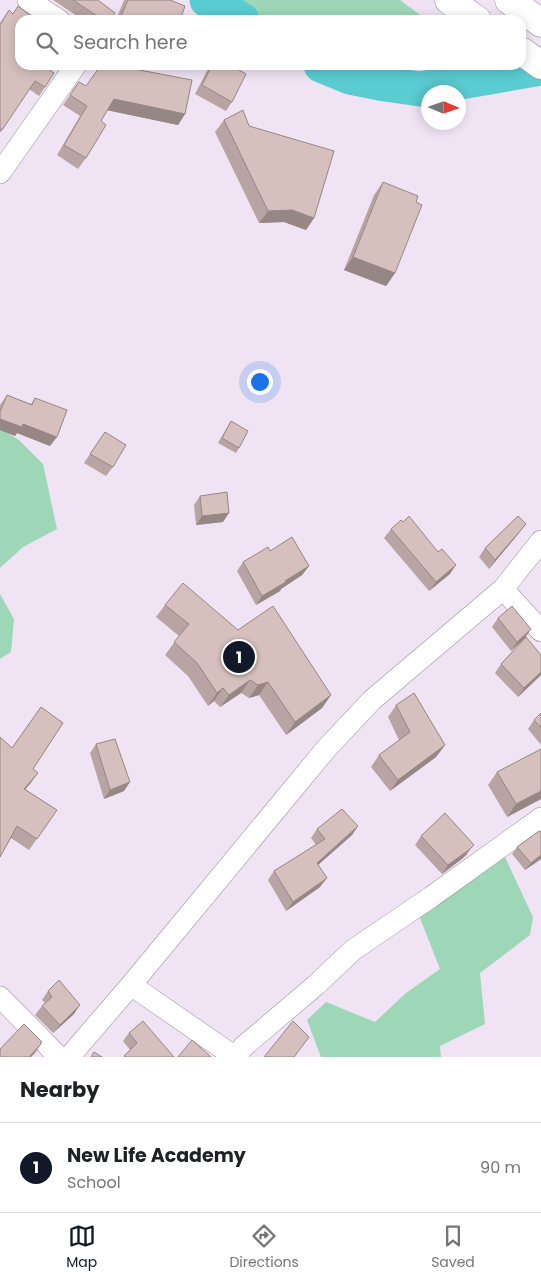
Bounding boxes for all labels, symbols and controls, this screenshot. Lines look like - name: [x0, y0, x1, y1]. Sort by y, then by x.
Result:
- search box: [15, 15, 526, 70]
- icon: search: [33, 29, 61, 57]
- text: Search here: [73, 29, 187, 56]
- north arrow: [421, 85, 466, 130]
- your location: [247, 369, 273, 395]
- pin: 1: [223, 638, 255, 676]
- text: Nearby: [20, 1075, 100, 1104]
- text: New Life Academy: [67, 1142, 246, 1169]
- text: 1: [33, 1156, 39, 1179]
- text: 90 m: [480, 1156, 521, 1179]
- text: School: [67, 1171, 121, 1194]
- tab: Map: [66, 1222, 97, 1273]
- tab: Directions: [229, 1222, 299, 1273]
- tab: Saved: [431, 1222, 475, 1273]

